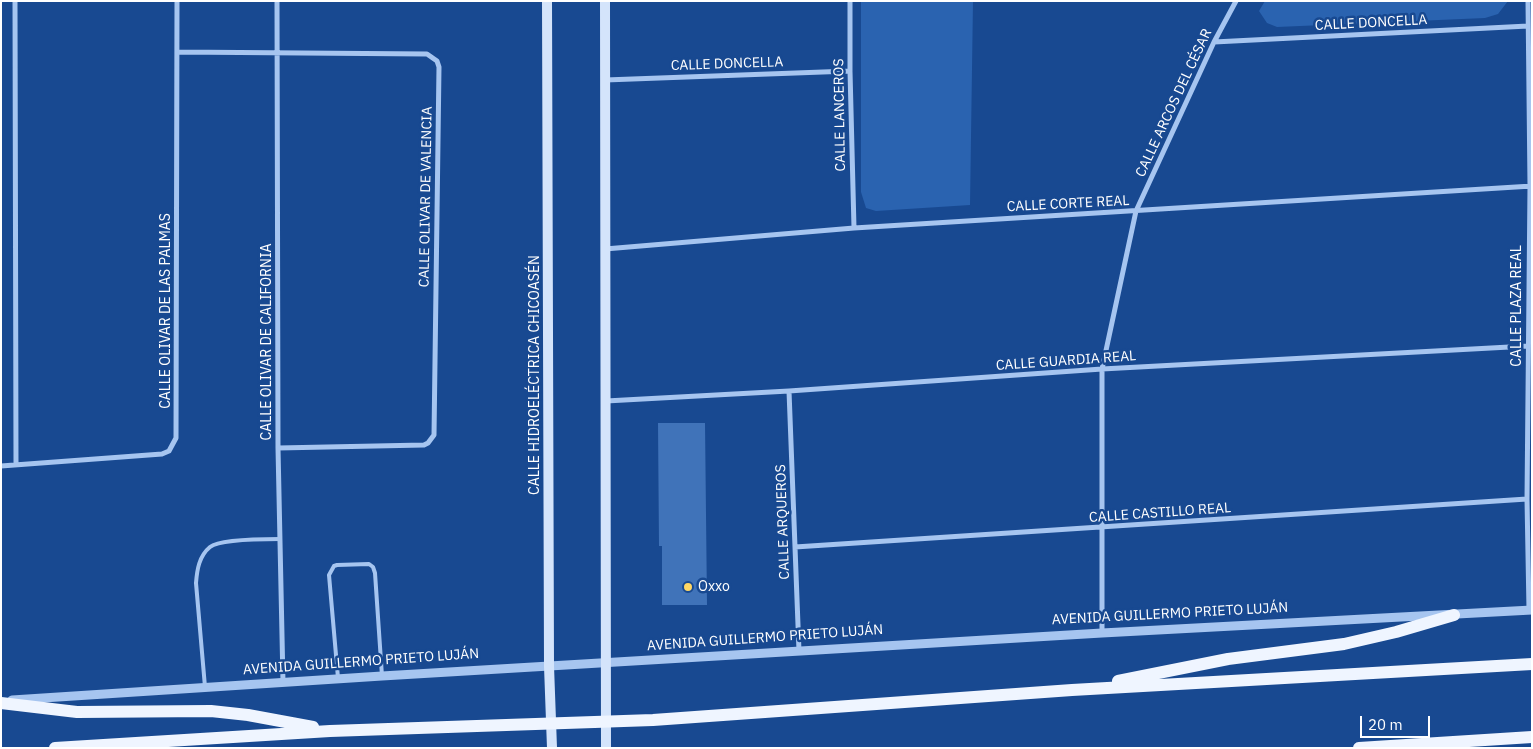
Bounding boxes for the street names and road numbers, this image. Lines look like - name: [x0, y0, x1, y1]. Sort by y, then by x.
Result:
- street label: CALLE DONCELLA: [1314, 12, 1428, 34]
- street label: CALLE ARCOS DEL CÉSAR: [1132, 26, 1216, 180]
- street label: CALLE DONCELLA: [670, 54, 784, 74]
- street label: CALLE LANCEROS: [831, 58, 849, 172]
- street label: CALLE OLIVAR DE VALENCIA: [416, 106, 436, 288]
- street label: CALLE CORTE REAL: [1006, 192, 1130, 216]
- street label: CALLE OLIVAR DE LAS PALMAS: [158, 213, 174, 409]
- street label: CALLE OLIVAR DE CALIFORNIA: [259, 244, 275, 440]
- street label: CALLE PLAZA REAL: [1509, 245, 1525, 367]
- street label: CALLE HIDROELÉCTRICA CHICOASÉN: [527, 255, 543, 495]
- street label: CALLE GUARDIA REAL: [995, 348, 1137, 374]
- street label: CALLE ARQUEROS: [773, 464, 793, 580]
- street label: CALLE CASTILLO REAL: [1088, 500, 1232, 526]
- street label: AVENIDA GUILLERMO PRIETO LUJÁN: [1051, 599, 1289, 629]
- street label: AVENIDA GUILLERMO PRIETO LUJÁN: [646, 621, 884, 655]
- street label: AVENIDA GUILLERMO PRIETO LUJÁN: [242, 645, 480, 679]

